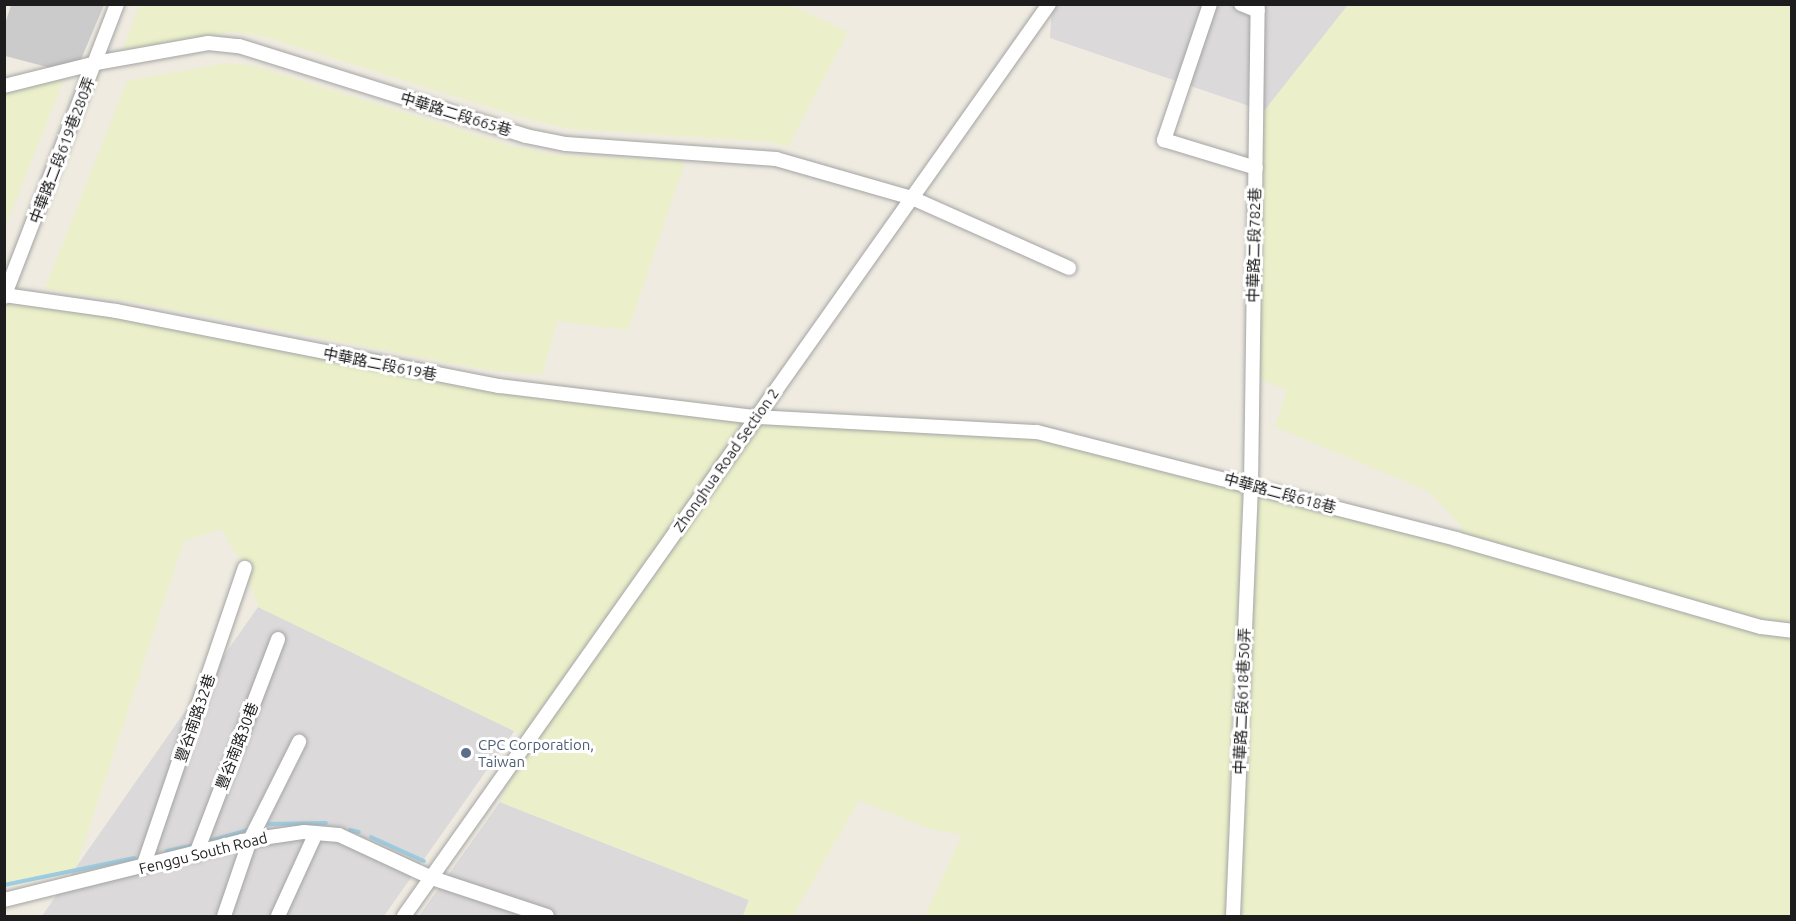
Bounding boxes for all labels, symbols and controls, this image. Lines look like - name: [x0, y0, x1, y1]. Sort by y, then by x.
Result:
- street label: 中華路二段619巷280弄: [26, 74, 98, 226]
- street label: 中華路二段665巷: [398, 89, 514, 139]
- street label: 中華路二段782巷: [1244, 187, 1264, 303]
- street label: 中華路二段619巷: [322, 344, 438, 384]
- street label: Zhonghua Road Section 2: [670, 385, 782, 535]
- street label: 中華路二段618巷: [1222, 469, 1338, 517]
- street label: 中華路二段618巷50弄: [1230, 627, 1254, 775]
- street label: 豐谷南路32巷: [172, 672, 218, 764]
- street label: 豐谷南路30巷: [212, 700, 262, 792]
- place label: CPC Corporation, Taiwan: [478, 735, 594, 770]
- marker: CPC Corporation, Taiwan: [459, 746, 473, 760]
- street label: Fenggu South Road: [137, 828, 269, 878]

